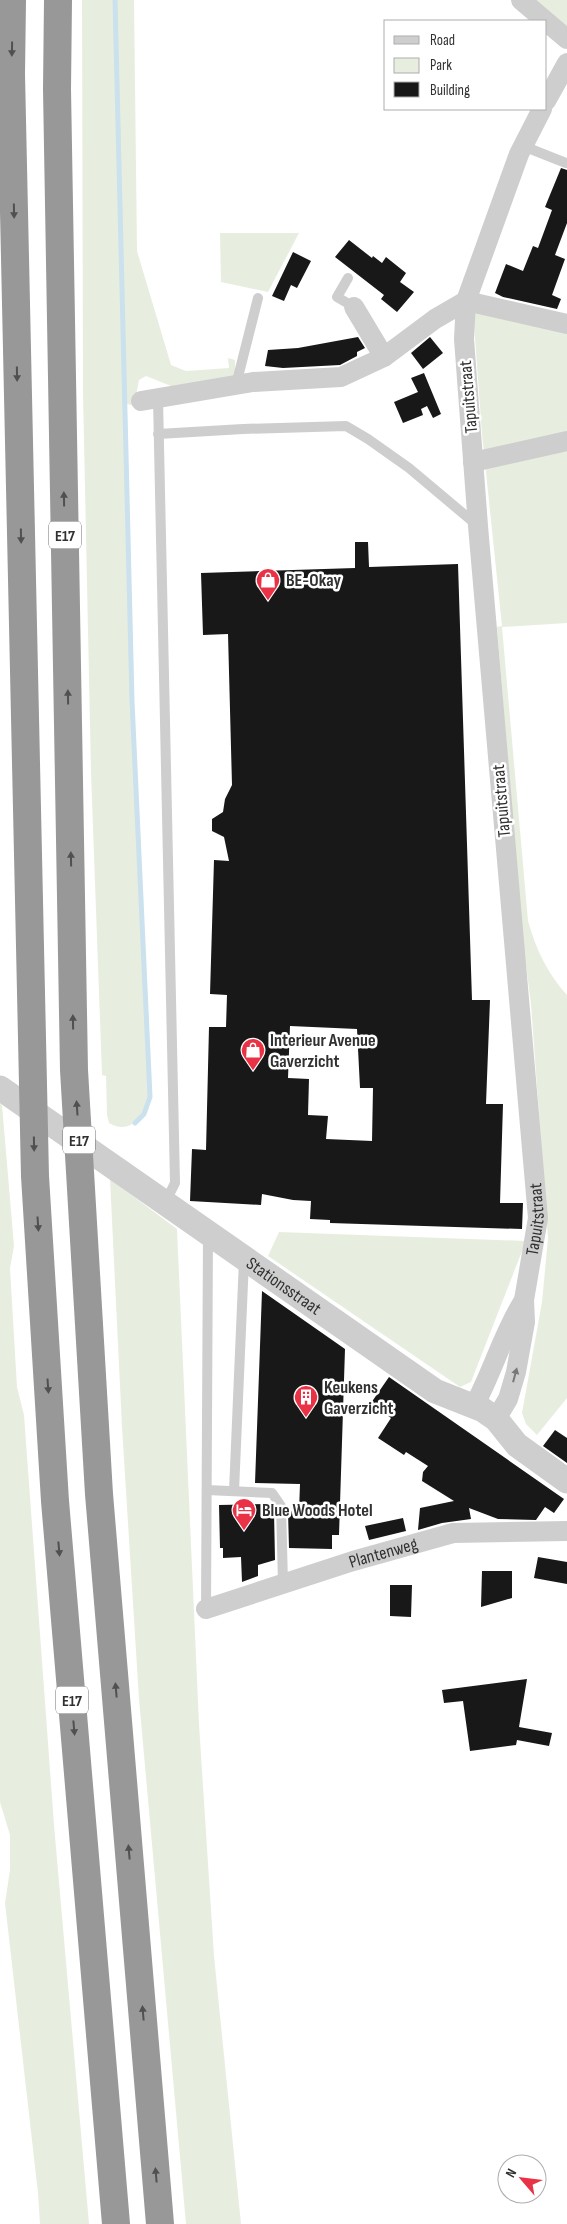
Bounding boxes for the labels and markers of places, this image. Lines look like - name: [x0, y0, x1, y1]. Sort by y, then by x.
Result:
- shop icon: BE-Okay: [255, 567, 281, 601]
- place label: BE-Okay: [286, 570, 341, 591]
- place label: Interieur Avenue Gaverzicht: [270, 1030, 376, 1072]
- shop icon: Interieur Avenue Gaverzicht: [240, 1037, 266, 1071]
- place label: Keukens Gaverzicht: [324, 1377, 394, 1419]
- building icon: Keukens Gaverzicht: [293, 1384, 319, 1418]
- hotel icon: Blue Woods Hotel: [231, 1497, 257, 1531]
- place label: Blue Woods Hotel: [262, 1500, 373, 1521]

